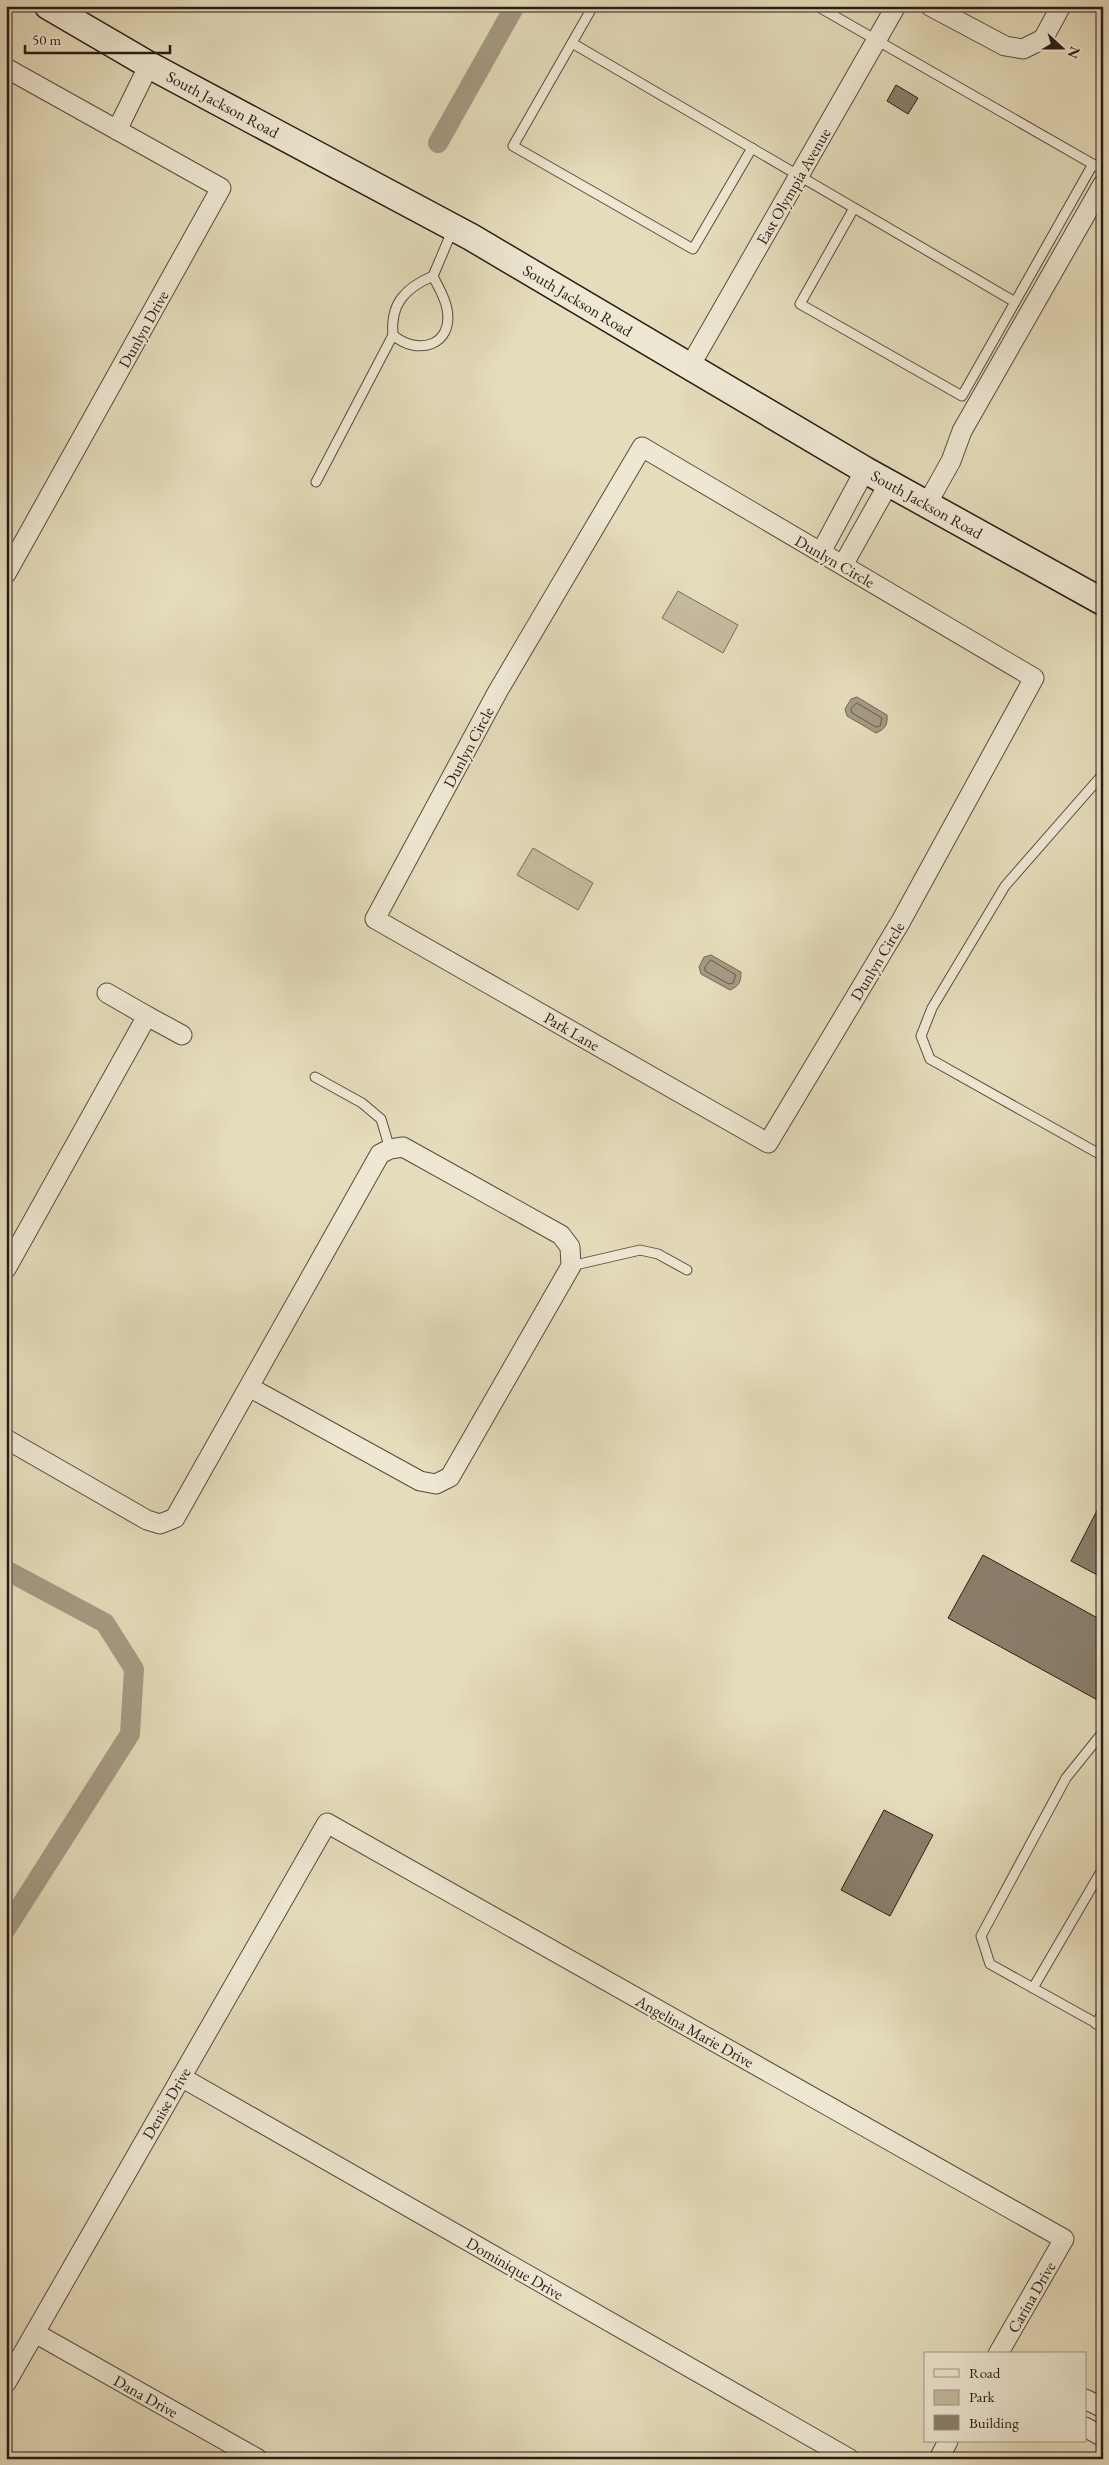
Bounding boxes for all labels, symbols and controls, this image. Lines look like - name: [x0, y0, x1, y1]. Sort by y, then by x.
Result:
- scale bar: [25, 22, 170, 54]
- north arrow: [1036, 22, 1086, 72]
- text: 50 m: [32, 30, 61, 49]
- text: N: [1063, 44, 1085, 62]
- street label: South Jackson Road: [163, 66, 283, 143]
- street label: East Olympia Avenue: [751, 124, 835, 249]
- street label: South Jackson Road: [519, 259, 637, 342]
- street label: Dunlyn Drive: [113, 287, 173, 372]
- street label: South Jackson Road: [867, 465, 987, 544]
- street label: Dunlyn Circle: [791, 530, 878, 593]
- street label: Dunlyn Circle: [438, 703, 499, 791]
- street label: Dunlyn Circle: [846, 918, 909, 1005]
- street label: Park Lane: [540, 1007, 603, 1056]
- street label: Angelina Marie Drive: [631, 1990, 758, 2073]
- street label: Denise Drive: [137, 2064, 195, 2143]
- street label: Dominique Drive: [462, 2232, 567, 2305]
- street label: Carina Drive: [1003, 2258, 1060, 2337]
- legend: [924, 2352, 1086, 2442]
- text: Road: [969, 2363, 1001, 2382]
- street label: Dana Drive: [110, 2370, 182, 2423]
- text: Park: [969, 2387, 996, 2406]
- text: Building: [969, 2413, 1019, 2432]

